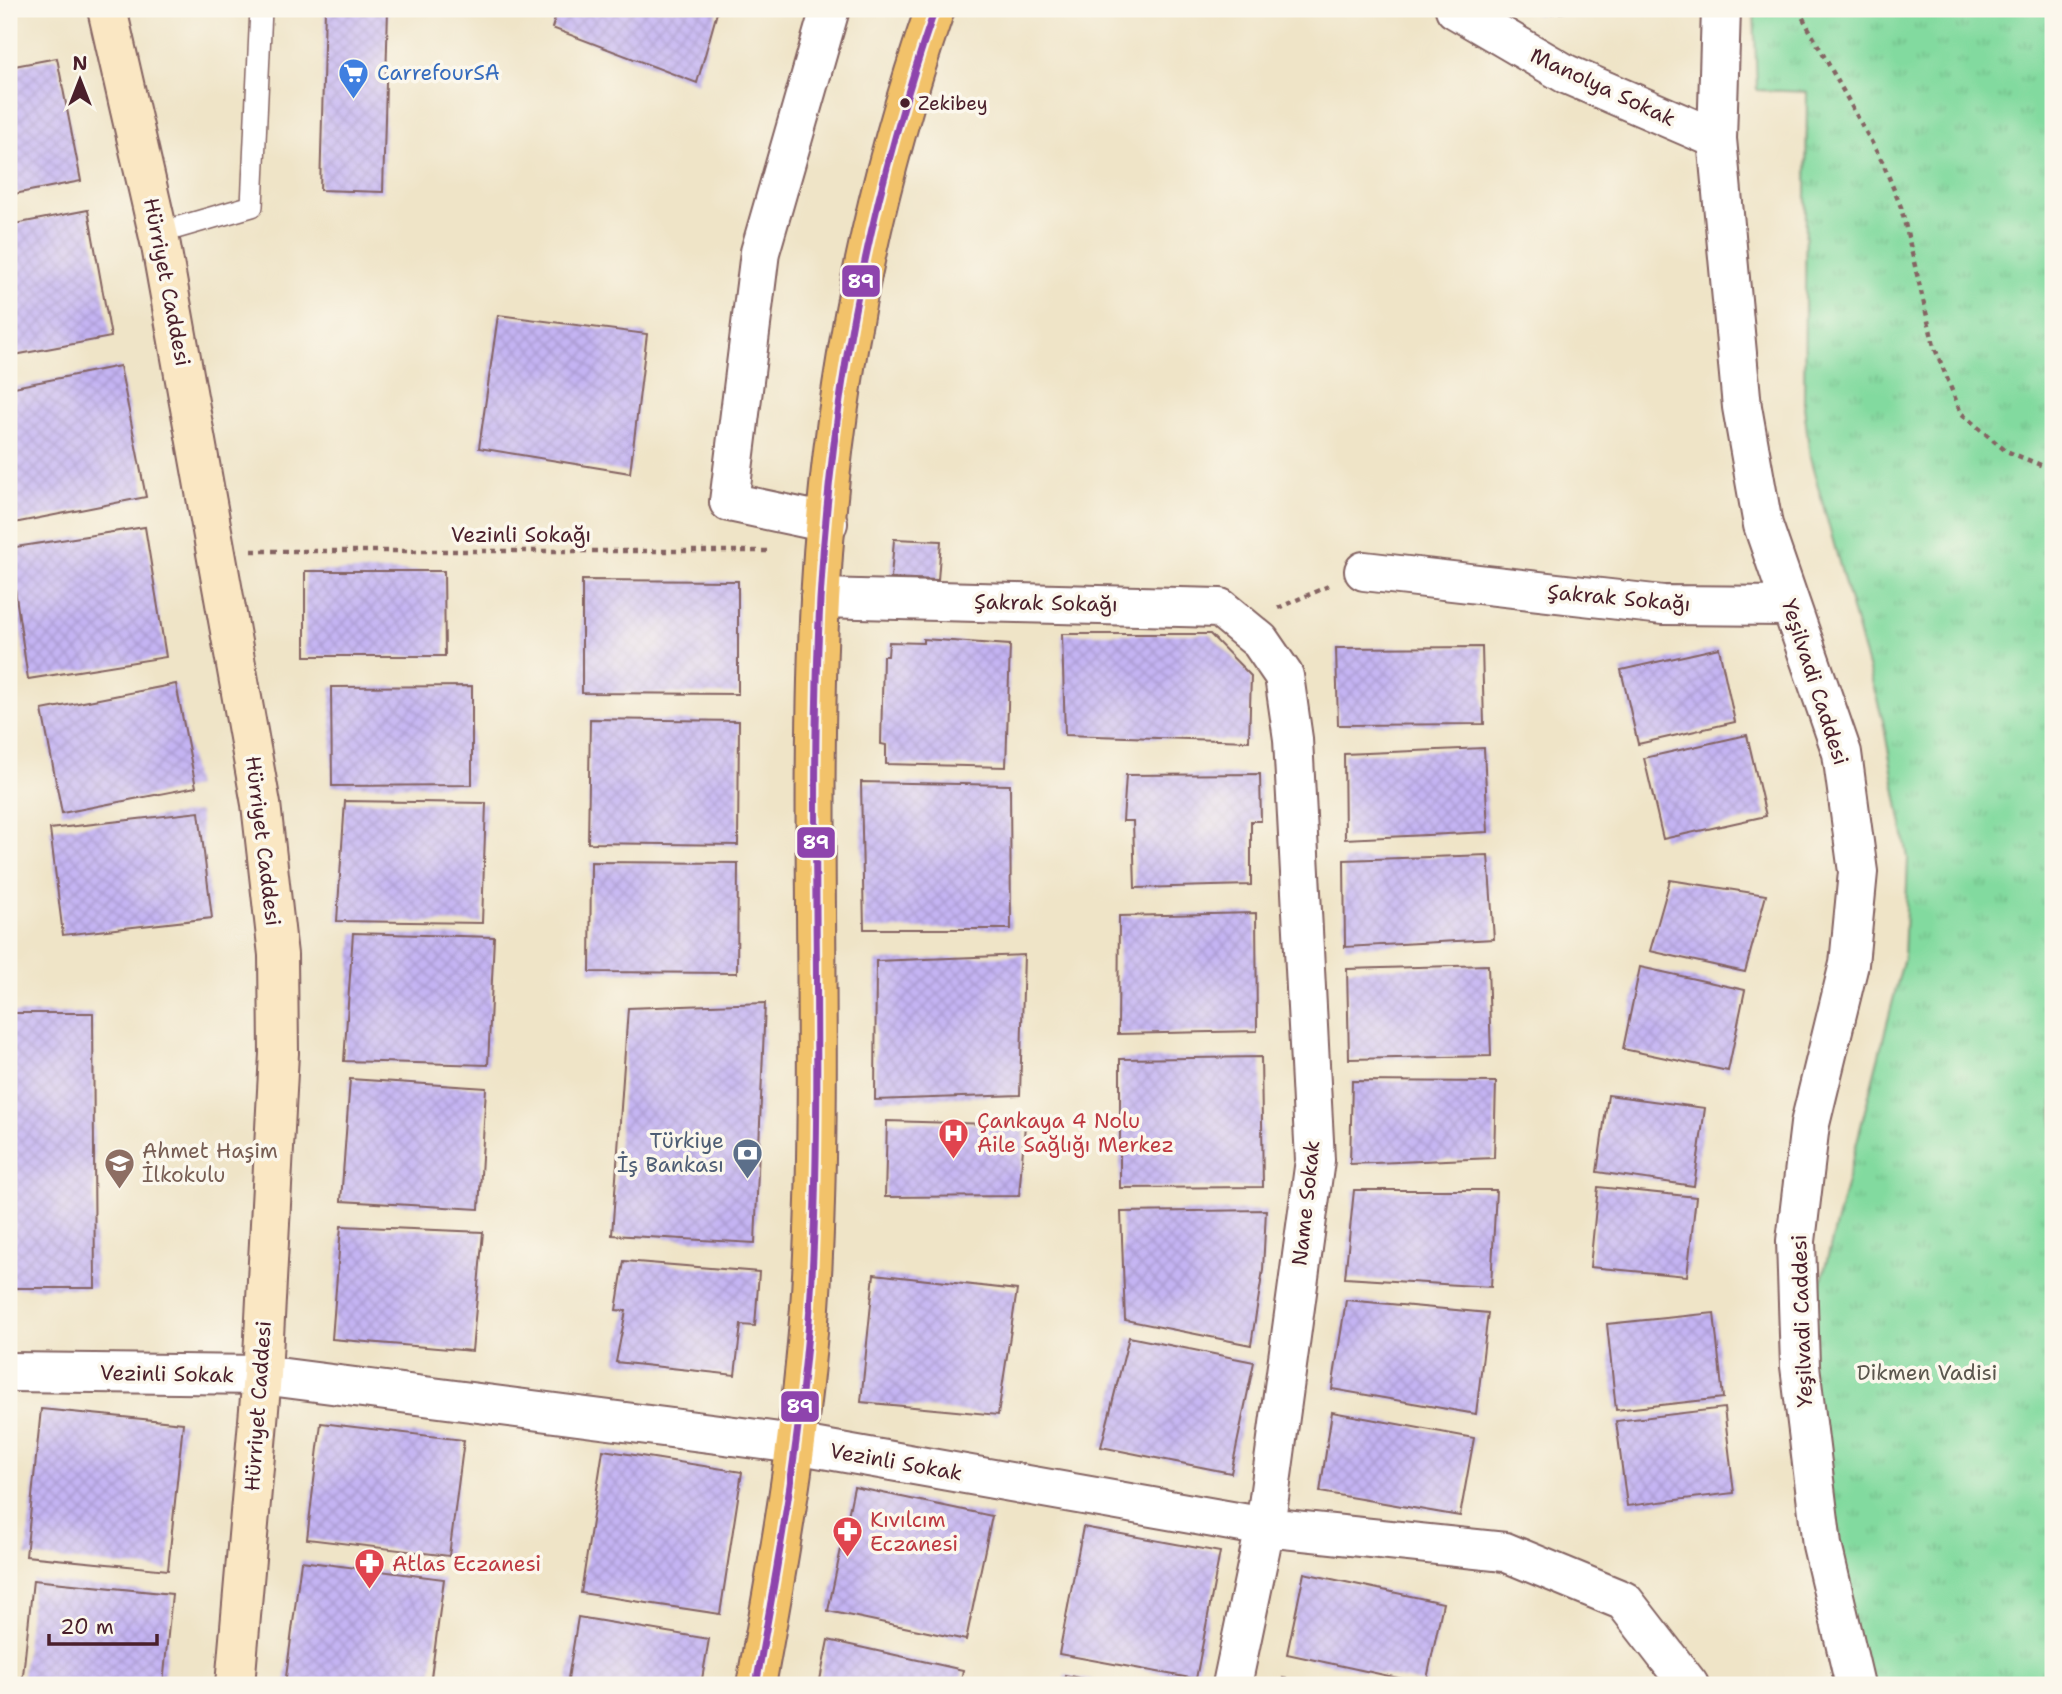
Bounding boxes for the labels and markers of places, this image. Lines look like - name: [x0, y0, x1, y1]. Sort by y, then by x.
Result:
- supermarket icon: CarrefourSA: [337, 56, 371, 100]
- place label: CarrefourSA: [377, 59, 500, 87]
- place label: Zekibey: [918, 91, 988, 116]
- marker: Zekibey: [898, 96, 912, 110]
- place label: Çankaya 4 Nolu Aile Sağlığı Merkez: [977, 1107, 1174, 1159]
- hospital icon: Çankaya 4 Nolu Aile Sağlığı Merkez: [937, 1116, 971, 1160]
- place label: Türkiye İş Bankası: [617, 1127, 724, 1179]
- bank icon: Türkiye İş Bankası: [730, 1136, 764, 1180]
- place label: Ahmet Haşim İlkokulu: [142, 1137, 278, 1189]
- school or university icon: Ahmet Haşim İlkokulu: [102, 1146, 136, 1190]
- place label: Kıvılcım Eczanesi: [870, 1506, 958, 1558]
- pharmacy icon: Kıvılcım Eczanesi: [830, 1515, 864, 1559]
- pharmacy icon: Atlas Eczanesi: [352, 1547, 386, 1591]
- place label: Atlas Eczanesi: [392, 1550, 541, 1578]

